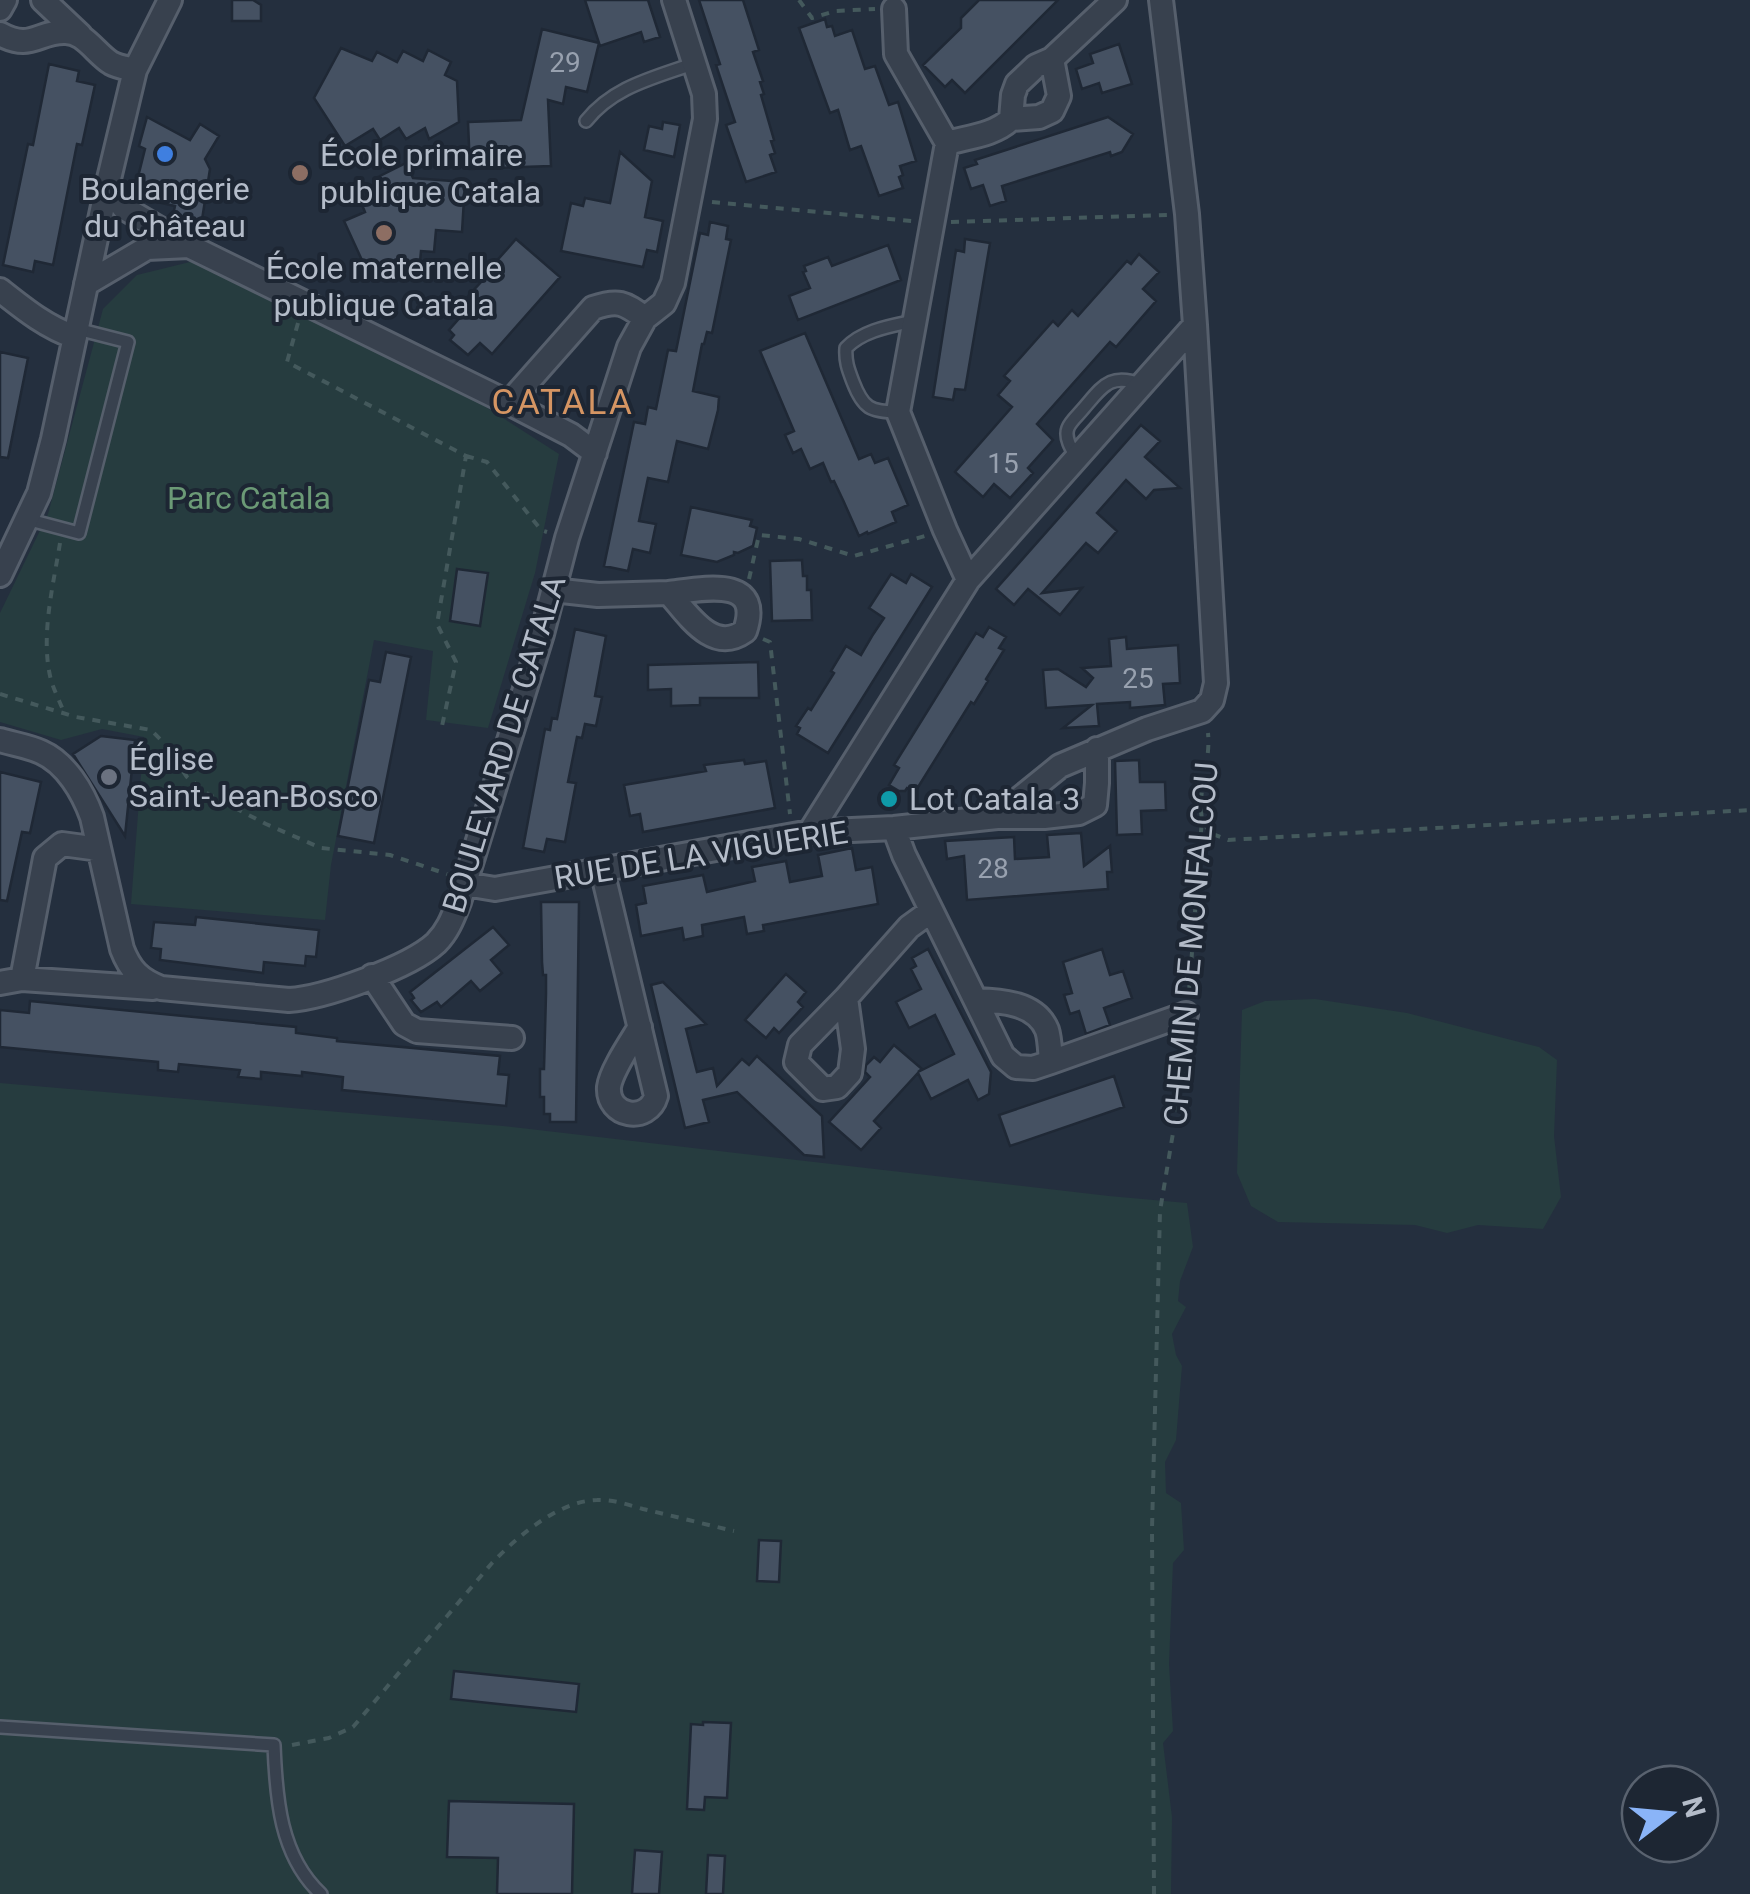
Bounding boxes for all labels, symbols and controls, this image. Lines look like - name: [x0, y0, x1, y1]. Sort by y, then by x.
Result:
- house number: 29: [549, 46, 581, 79]
- place label: École primaire publique Catala: [320, 136, 541, 211]
- marker: Boulangerie du Château: [154, 143, 176, 165]
- marker: École primaire publique Catala: [289, 162, 311, 184]
- place label: Boulangerie du Château: [80, 170, 250, 245]
- marker: École maternelle publique Catala: [373, 222, 395, 244]
- place label: École maternelle publique Catala: [266, 249, 502, 324]
- district label: CATALA: [492, 382, 634, 423]
- house number: 15: [987, 447, 1019, 480]
- park label: Parc Catala: [167, 479, 331, 517]
- street label: BOULEVARD DE CATALA: [435, 571, 573, 917]
- house number: 25: [1122, 662, 1154, 695]
- place label: Église Saint-Jean-Bosco: [129, 740, 378, 815]
- street label: CHEMIN DE MONFALCOU: [1156, 761, 1226, 1127]
- marker: Église Saint-Jean-Bosco: [98, 766, 120, 788]
- place label: Lot Catala 3: [909, 780, 1080, 818]
- marker: Lot Catala 3: [878, 788, 900, 810]
- street label: RUE DE LA VIGUERIE: [552, 813, 850, 897]
- house number: 28: [977, 852, 1009, 885]
- north arrow: [1620, 1764, 1720, 1864]
- text: N: [1675, 1793, 1712, 1821]

